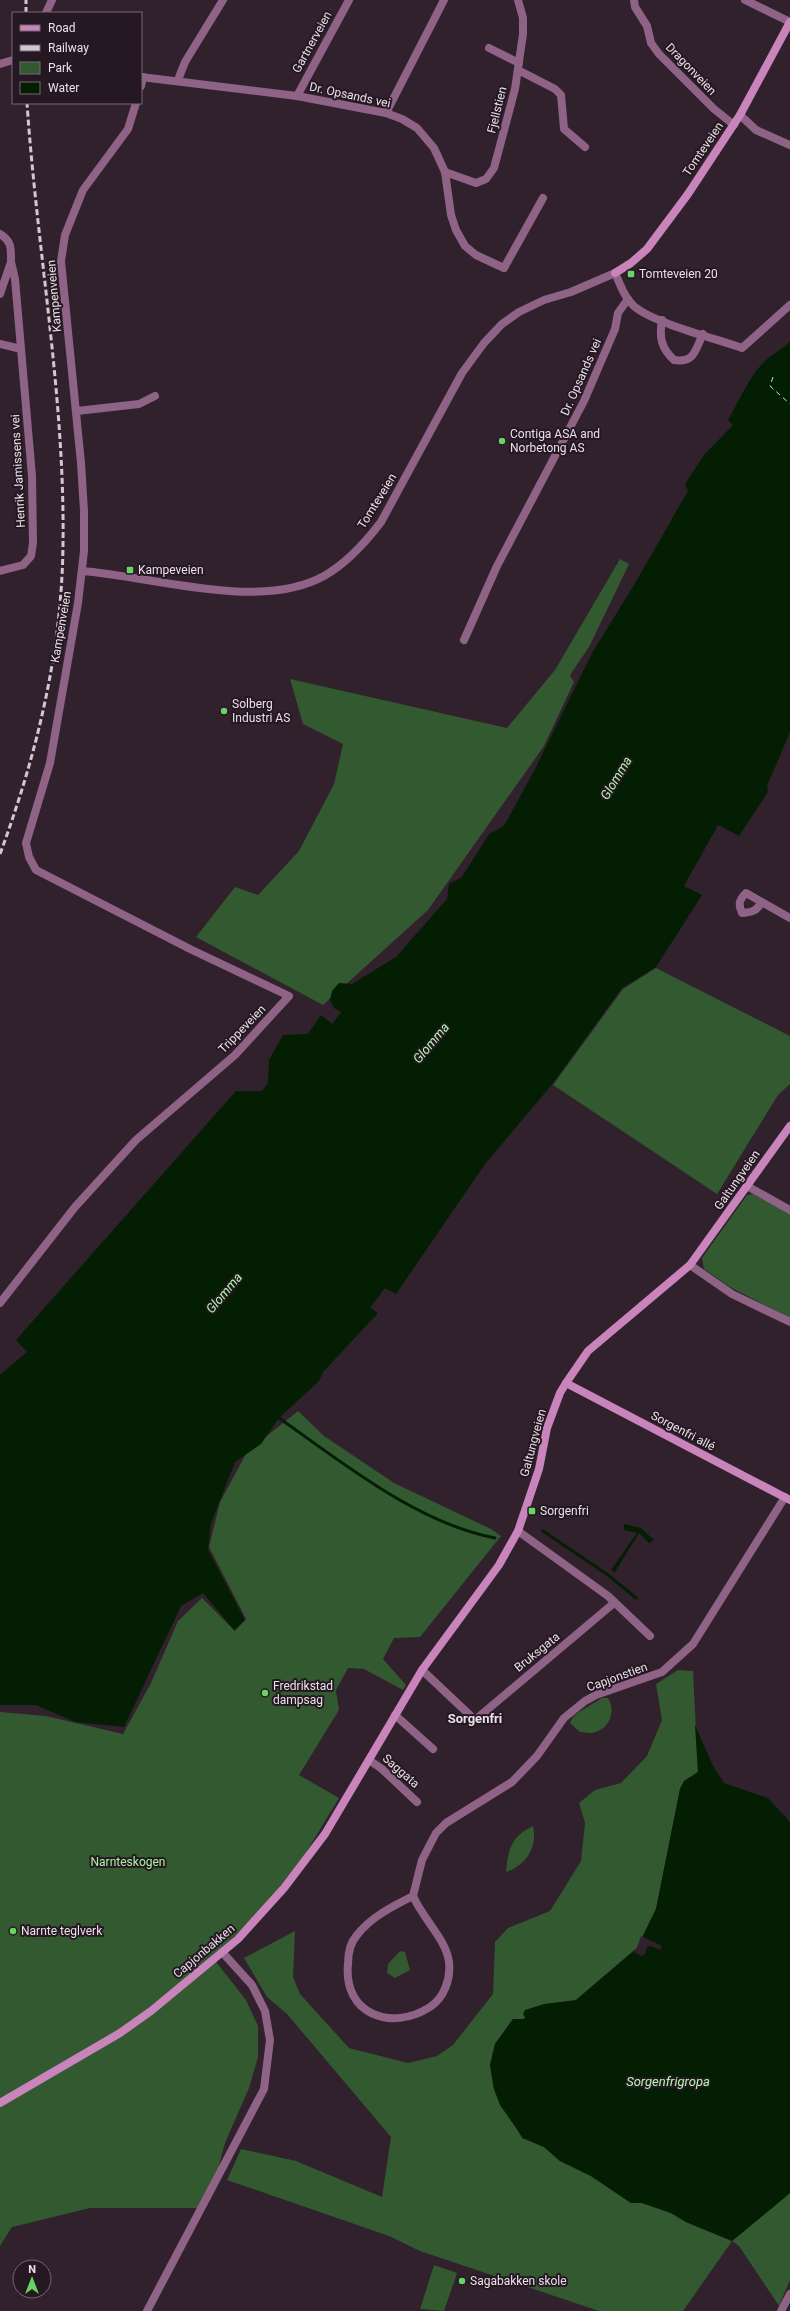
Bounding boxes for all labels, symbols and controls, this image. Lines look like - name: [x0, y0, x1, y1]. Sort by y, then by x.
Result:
- street label: Gartnerveien: [289, 9, 335, 75]
- legend: [12, 12, 142, 104]
- text: Road: [48, 21, 76, 35]
- street label: Dragonveien: [663, 40, 719, 98]
- text: Railway: [48, 41, 89, 55]
- text: Park: [48, 61, 73, 75]
- street label: Dr. Opsands vei: [308, 80, 392, 110]
- text: Water: [48, 81, 79, 95]
- street label: Fjellstien: [484, 85, 510, 135]
- street label: Tomteveien: [680, 119, 726, 179]
- street label: Kampenveien: [44, 259, 64, 333]
- place label: Tomteveien 20: [639, 267, 718, 281]
- marker: Tomteveien 20: [626, 269, 636, 279]
- street label: Dr. Opsands vei: [558, 336, 604, 418]
- street label: Henrik Jamissens vei: [8, 414, 28, 528]
- place label: Contiga ASA and Norbetong AS: [510, 427, 600, 455]
- marker: Contiga ASA and Norbetong AS: [497, 436, 507, 446]
- street label: Tomteveien: [355, 471, 399, 531]
- place label: Kampeveien: [138, 563, 204, 577]
- marker: Kampeveien: [125, 565, 135, 575]
- street label: Kampenveien: [48, 590, 74, 664]
- place label: Solberg Industri AS: [232, 697, 290, 725]
- marker: Solberg Industri AS: [219, 706, 229, 716]
- water label: Glomma: [597, 754, 635, 802]
- street label: Trippeveien: [216, 1002, 268, 1056]
- water label: Glomma: [410, 1020, 452, 1066]
- street label: Galtungveien: [711, 1148, 763, 1212]
- water label: Glomma: [203, 1270, 245, 1316]
- street label: Galtungveien: [517, 1408, 549, 1478]
- street label: Sorgenfri allé: [649, 1408, 717, 1454]
- place label: Sorgenfri: [540, 1504, 589, 1518]
- marker: Sorgenfri: [527, 1506, 537, 1516]
- street label: Bruksgata: [512, 1630, 562, 1674]
- street label: Capjonstien: [585, 1660, 649, 1694]
- place label: Fredrikstad dampsag: [273, 1679, 333, 1707]
- marker: Fredrikstad dampsag: [260, 1688, 270, 1698]
- district label: Sorgenfri: [448, 1711, 502, 1726]
- street label: Saggata: [380, 1751, 422, 1791]
- park label: Narnteskogen: [91, 1855, 165, 1869]
- street label: Capjonbakken: [170, 1921, 238, 1981]
- place label: Narnte teglverk: [21, 1924, 103, 1938]
- marker: Narnte teglverk: [8, 1926, 18, 1936]
- water label: Sorgenfrigropa: [626, 2074, 710, 2089]
- north arrow: [12, 2259, 52, 2299]
- text: N: [28, 2263, 36, 2276]
- place label: Sagabakken skole: [470, 2274, 567, 2288]
- marker: Sagabakken skole: [457, 2276, 467, 2286]

